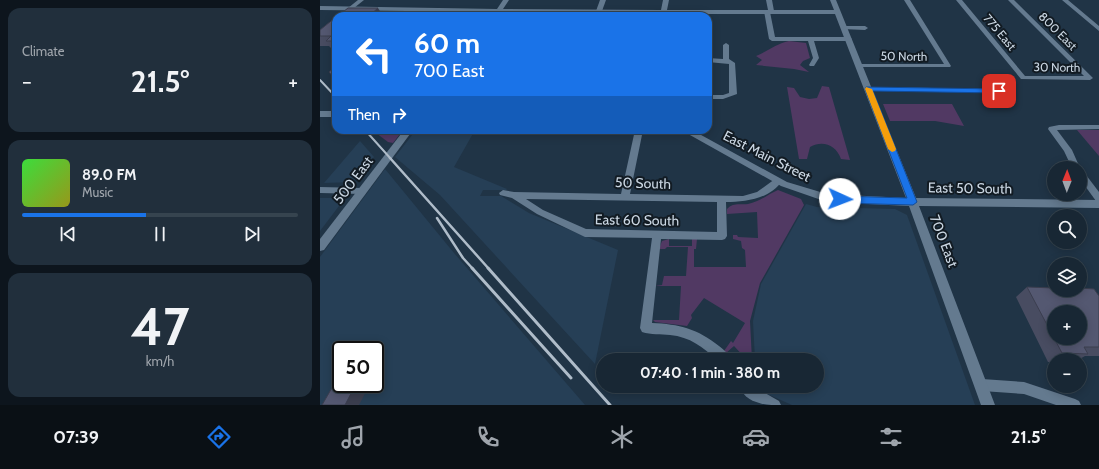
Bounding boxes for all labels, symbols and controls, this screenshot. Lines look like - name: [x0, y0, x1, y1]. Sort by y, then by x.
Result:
- street label: 800 East: [1036, 9, 1080, 53]
- street label: 775 East: [981, 11, 1019, 53]
- text: 60 m: [414, 26, 480, 60]
- icon: left: [348, 28, 400, 80]
- text: Climate: [22, 43, 64, 59]
- street label: 50 North: [880, 48, 928, 64]
- street label: 30 North: [1033, 59, 1081, 75]
- text: 700 East: [414, 60, 484, 82]
- text: 21.5°: [131, 63, 189, 100]
- text: −: [22, 68, 32, 95]
- text: +: [288, 68, 298, 95]
- pin: [982, 74, 1016, 108]
- icon: arrive: [988, 80, 1010, 102]
- icon: right: [388, 104, 410, 126]
- text: Then: [348, 106, 380, 124]
- street label: East Main Street: [720, 126, 814, 186]
- street label: 500 East: [329, 152, 377, 207]
- north arrow: [1047, 161, 1087, 201]
- map controls: [1047, 161, 1087, 393]
- text: 89.0 FM: [82, 166, 137, 184]
- street label: 50 South: [615, 173, 671, 193]
- position arrow: [819, 178, 861, 220]
- street label: East 50 South: [928, 178, 1012, 198]
- text: Music: [82, 184, 113, 200]
- button: search: [1047, 209, 1087, 249]
- street label: East 60 South: [595, 210, 679, 230]
- street label: 700 East: [926, 212, 962, 270]
- icon: previous: [57, 223, 79, 245]
- icon: pause: [149, 223, 171, 245]
- icon: next: [241, 223, 263, 245]
- button: layers: [1047, 257, 1087, 297]
- text: 47: [131, 295, 189, 358]
- button: +: [1047, 305, 1087, 345]
- speed limit sign: 50: [332, 341, 384, 393]
- text: km/h: [146, 353, 174, 369]
- button: −: [1047, 353, 1087, 393]
- text: 07:40 · 1 min · 380 m: [640, 364, 780, 382]
- icon: directions: [205, 423, 233, 451]
- icon: music: [339, 423, 367, 451]
- icon: phone: [474, 423, 502, 451]
- icon: climate: [608, 423, 636, 451]
- icon: car: [742, 423, 770, 451]
- icon: filters: [877, 423, 905, 451]
- text: 07:39: [53, 426, 99, 448]
- text: 21.5°: [1011, 426, 1046, 448]

